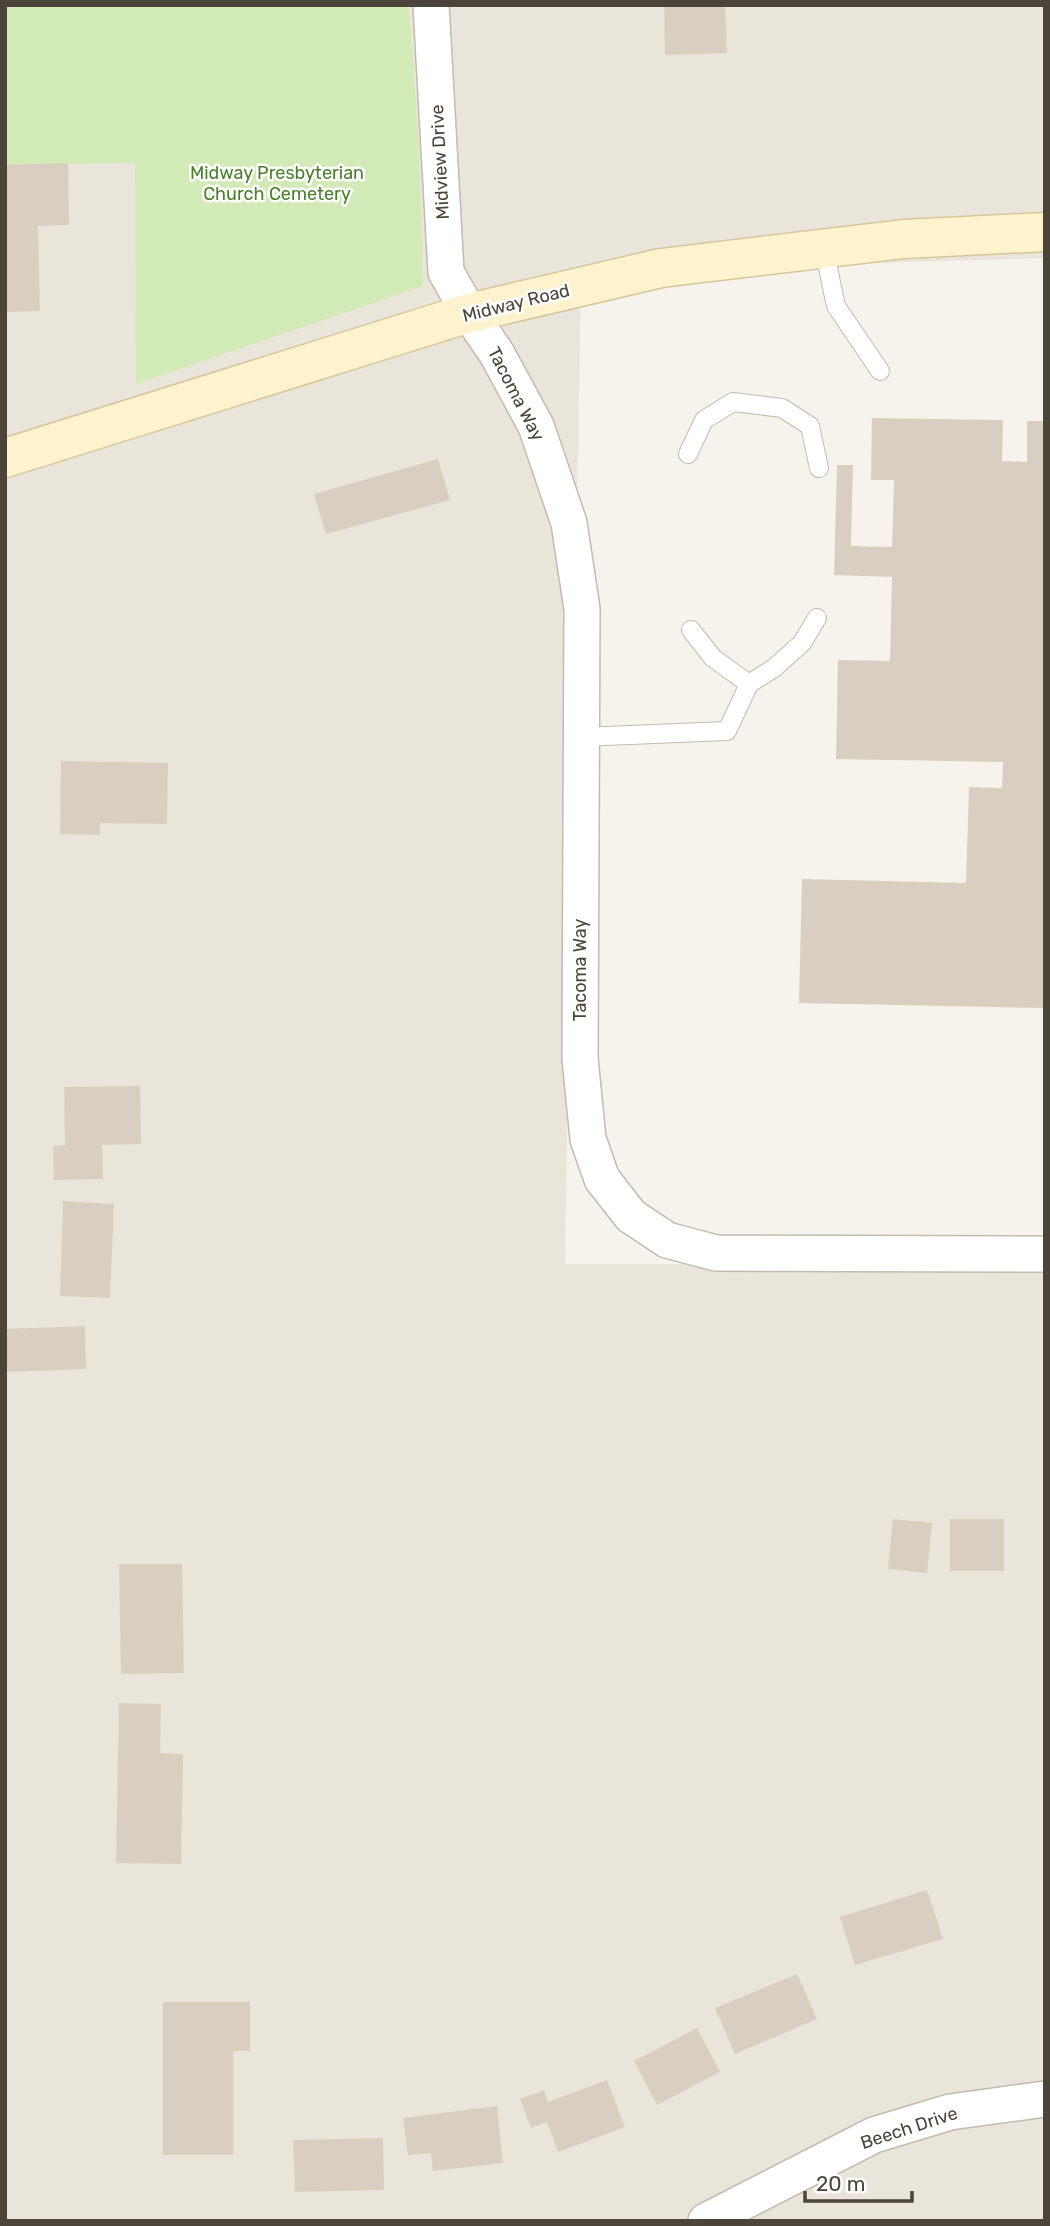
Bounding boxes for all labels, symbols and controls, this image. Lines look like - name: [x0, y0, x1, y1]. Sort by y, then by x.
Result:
- street label: Midview Drive: [426, 104, 454, 220]
- park label: Midway Presbyterian Church Cemetery: [190, 162, 364, 205]
- street label: Midway Road: [460, 279, 572, 327]
- street label: Tacoma Way: [483, 343, 549, 445]
- street label: Tacoma Way: [569, 919, 591, 1021]
- street label: Beech Drive: [858, 2102, 960, 2154]
- scale bar: [805, 2160, 912, 2204]
- text: 20 m: [816, 2171, 865, 2196]

